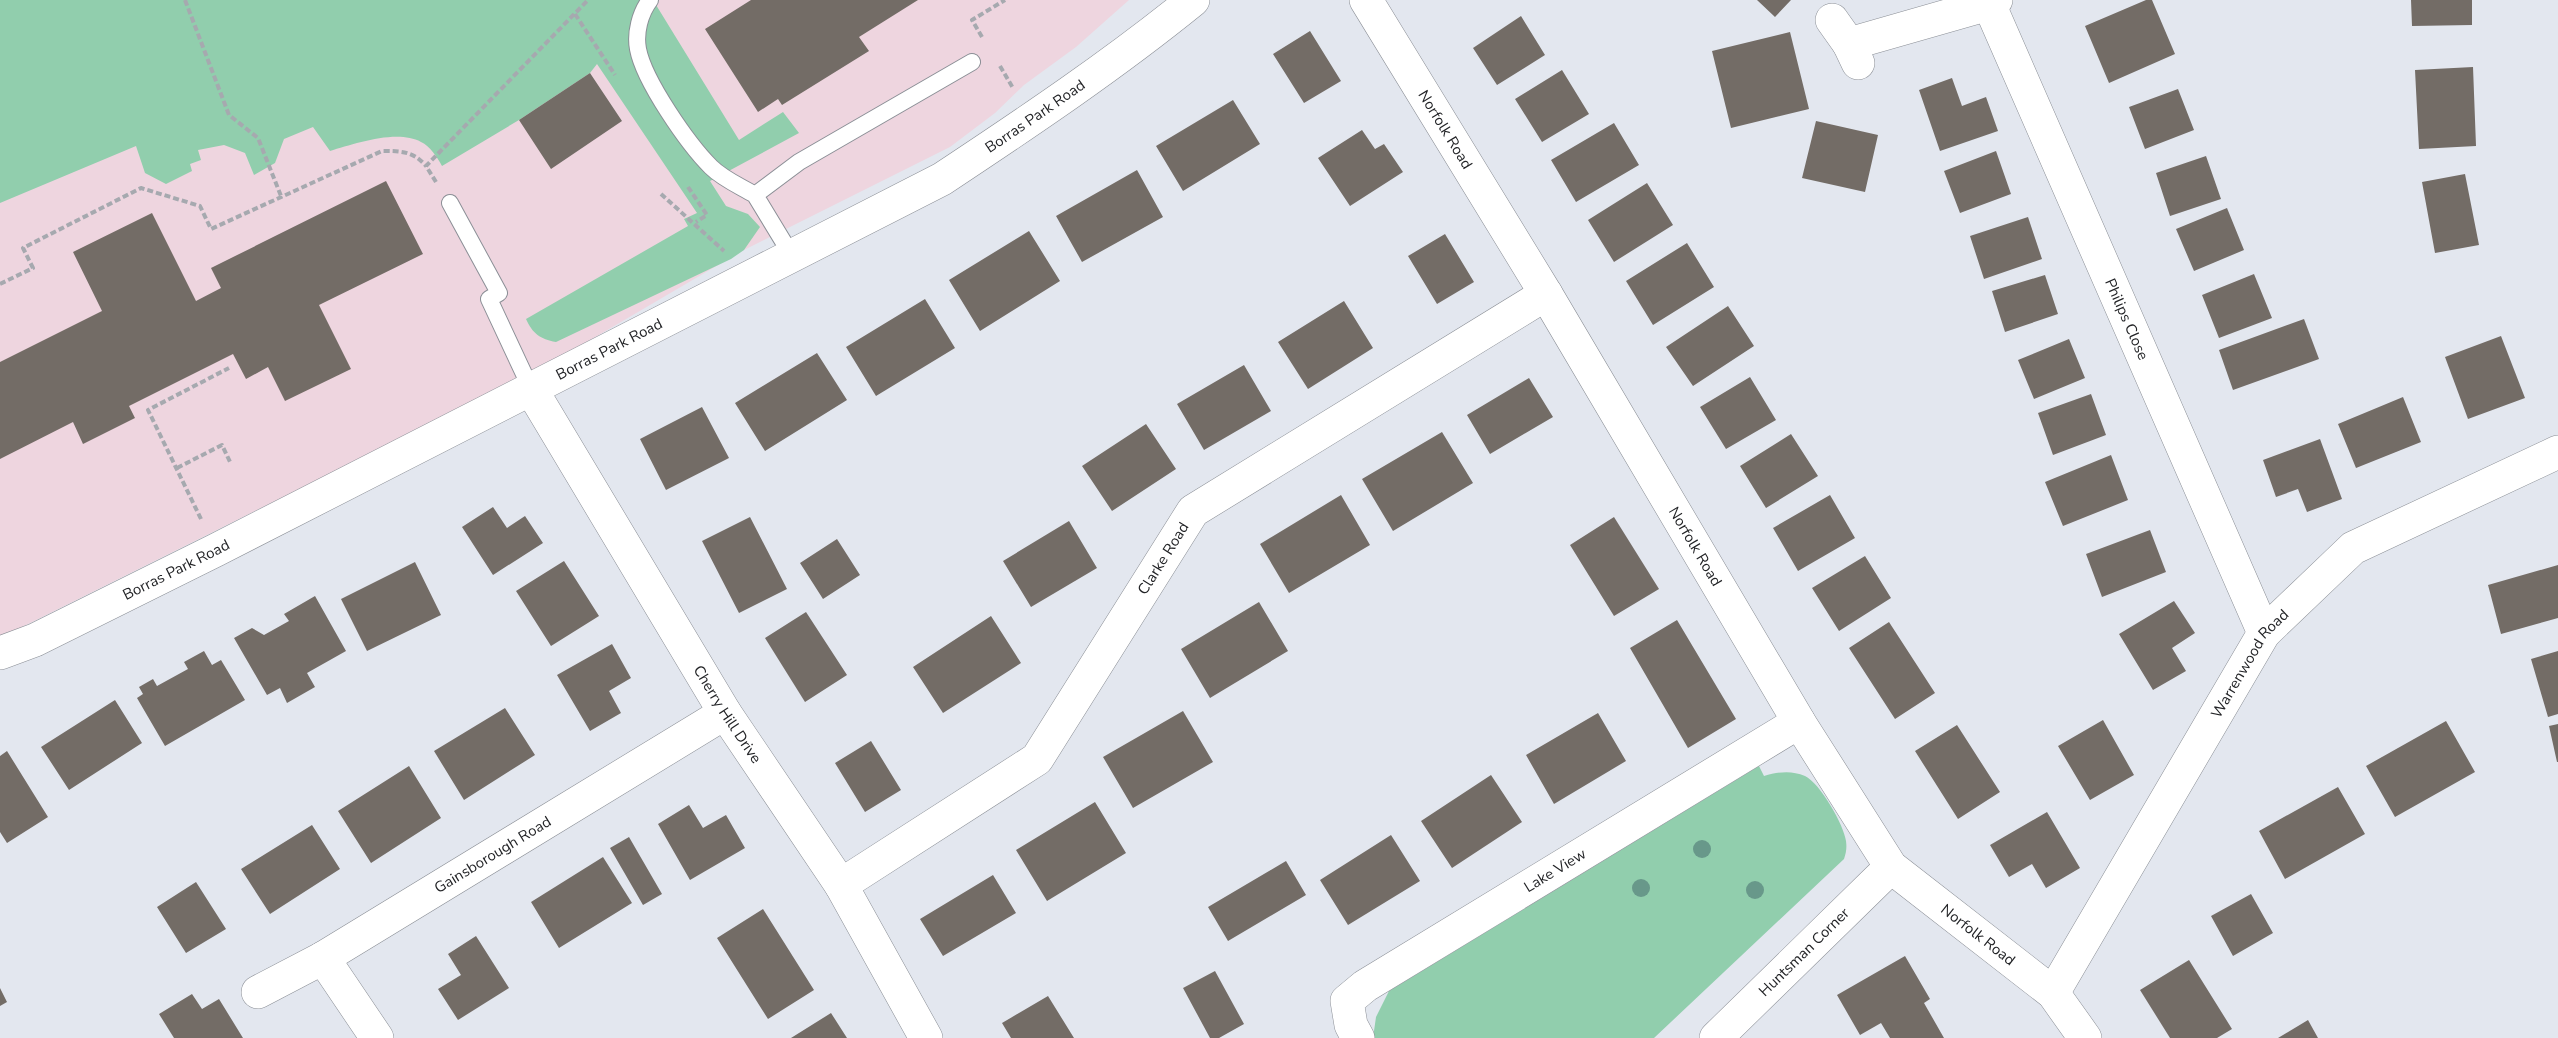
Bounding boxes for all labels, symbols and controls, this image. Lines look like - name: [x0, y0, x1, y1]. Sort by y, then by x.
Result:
- street label: Borras Park Road: [981, 75, 1089, 158]
- street label: Norfolk Road: [1414, 86, 1477, 173]
- street label: Philips Close: [2100, 275, 2153, 363]
- street label: Borras Park Road: [553, 314, 666, 385]
- street label: Norfolk Road: [1664, 503, 1727, 590]
- street label: Clarke Road: [1133, 518, 1193, 598]
- street label: Borras Park Road: [119, 535, 233, 605]
- street label: Warrenwood Road: [2206, 605, 2293, 722]
- street label: Cherry Hill Drive: [689, 662, 766, 767]
- street label: Gainsborough Road: [430, 811, 555, 898]
- street label: Lake View: [1520, 844, 1590, 897]
- street label: Norfolk Road: [1937, 900, 2019, 970]
- street label: Huntsman Corner: [1754, 903, 1854, 1001]

